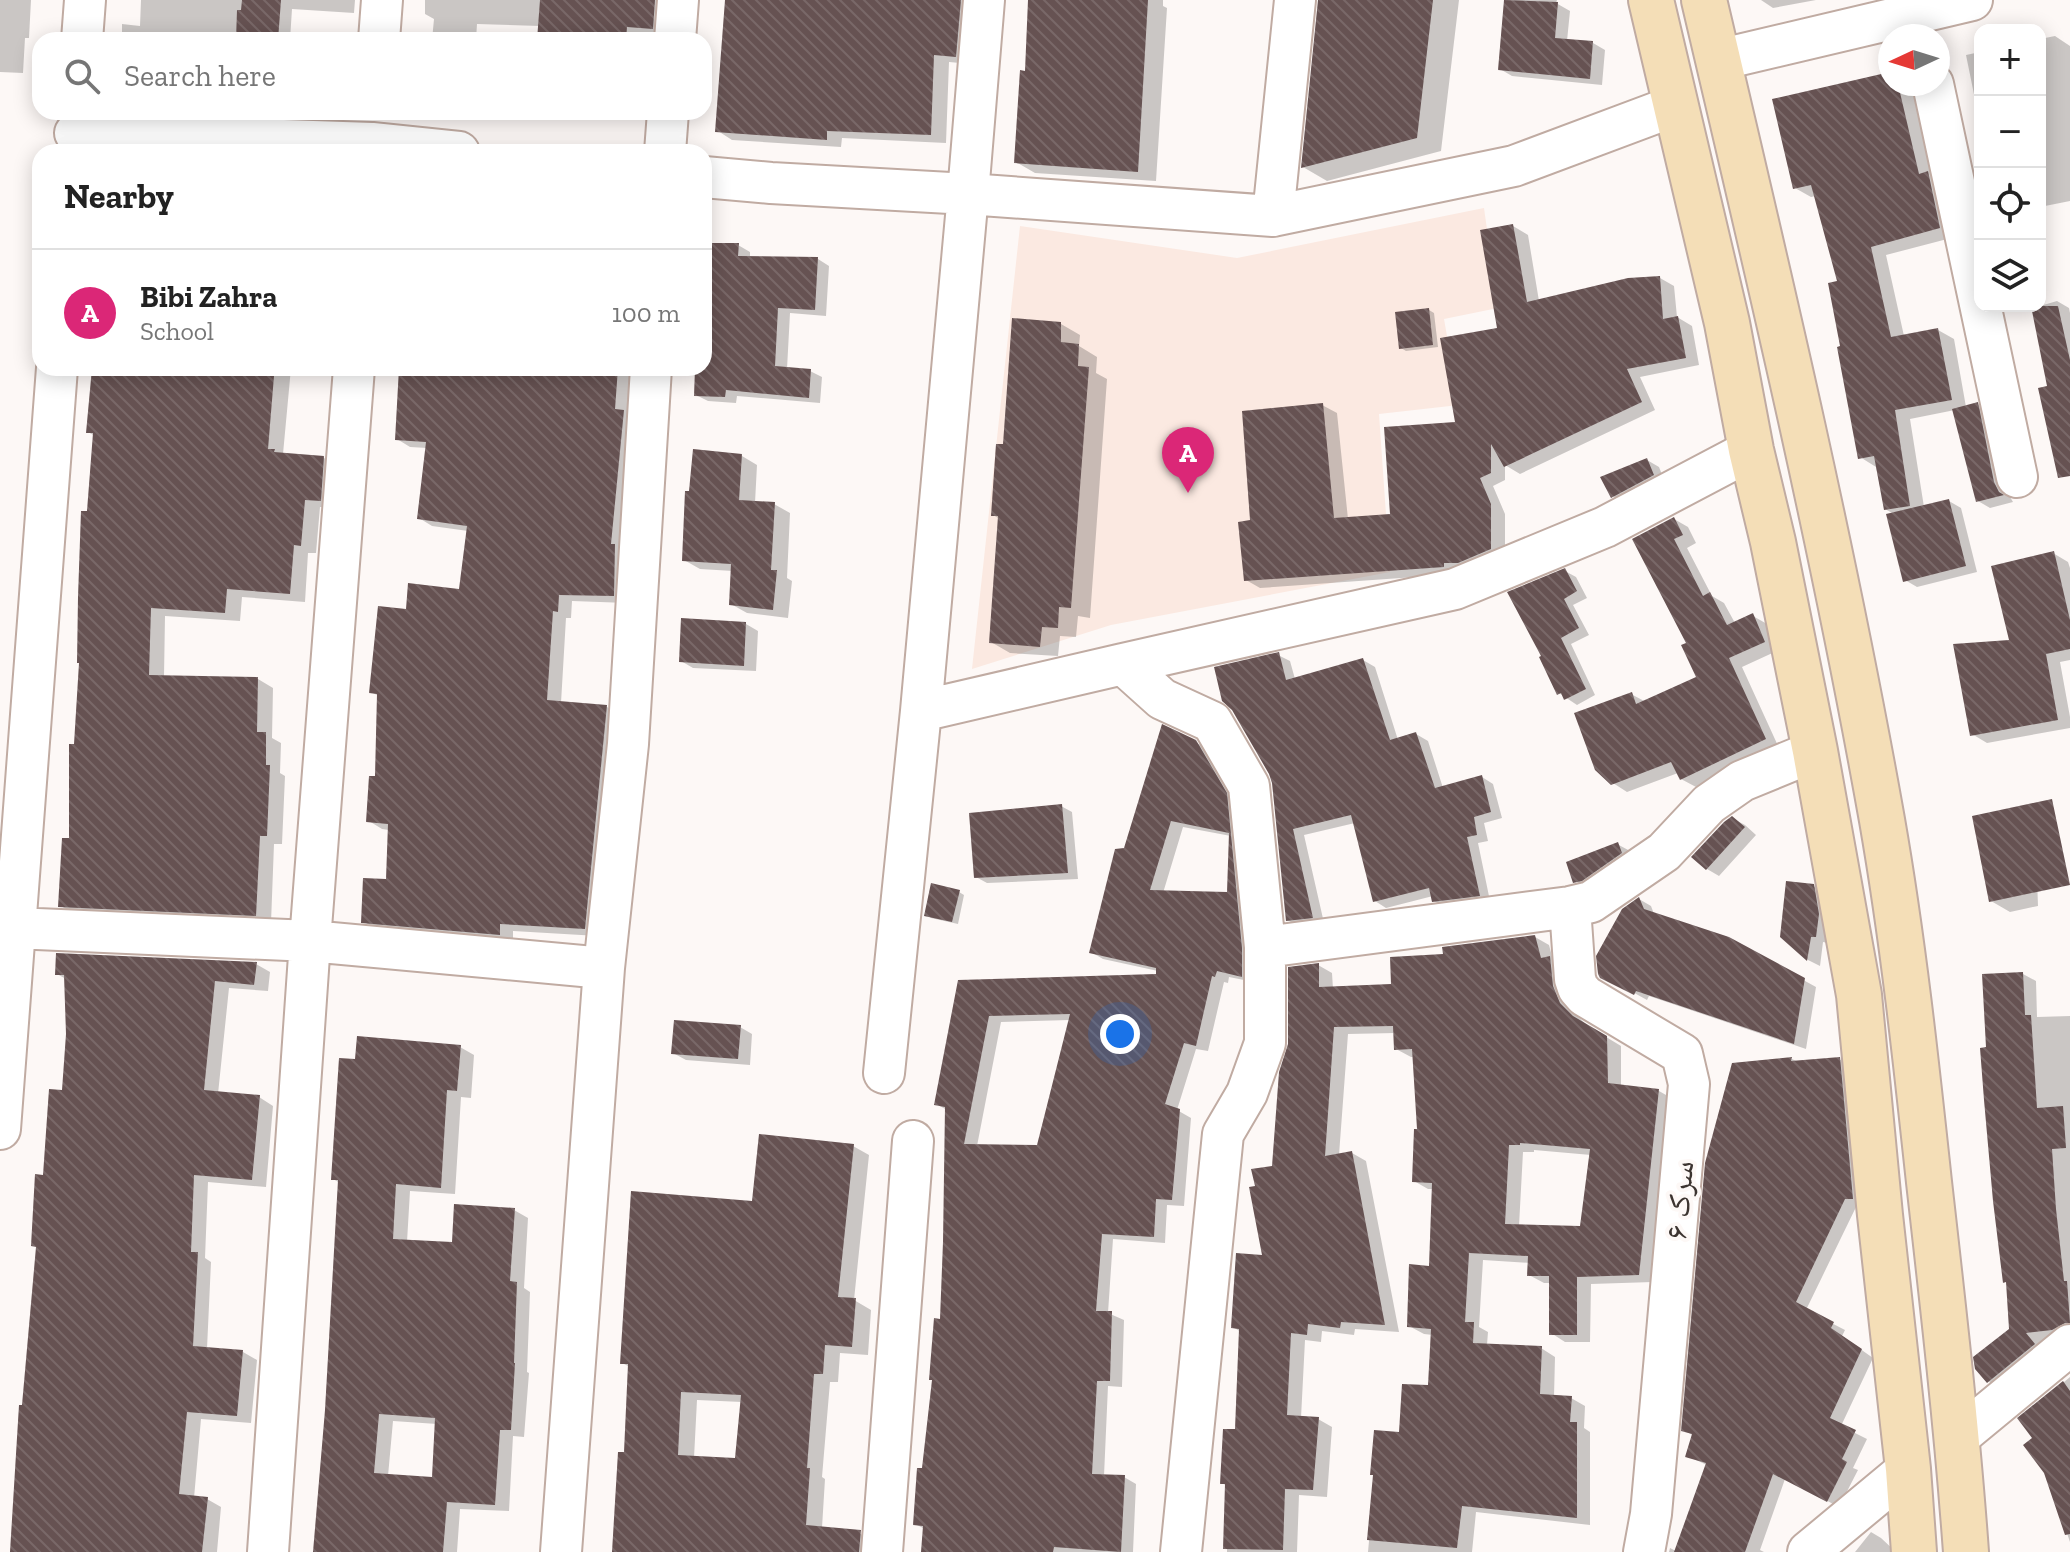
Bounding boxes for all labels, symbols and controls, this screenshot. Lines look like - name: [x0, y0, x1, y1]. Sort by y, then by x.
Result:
- north arrow: [1878, 24, 1950, 96]
- map controls: [1974, 24, 2046, 312]
- button: +: [1974, 24, 2046, 96]
- search box: [32, 32, 712, 120]
- icon: search: [60, 54, 104, 98]
- text: Search here: [124, 58, 276, 94]
- button: −: [1974, 96, 2046, 168]
- button: locate: [1974, 168, 2046, 240]
- text: Nearby: [64, 176, 174, 217]
- button: layers: [1974, 240, 2046, 312]
- text: Bibi Zahra: [140, 279, 277, 315]
- text: A: [81, 297, 99, 329]
- text: 100 m: [612, 297, 680, 329]
- text: School: [140, 315, 214, 347]
- pin: A: [1162, 427, 1214, 493]
- your location: [1100, 1014, 1140, 1054]
- street label: سرک ۶: [1657, 1159, 1701, 1241]

